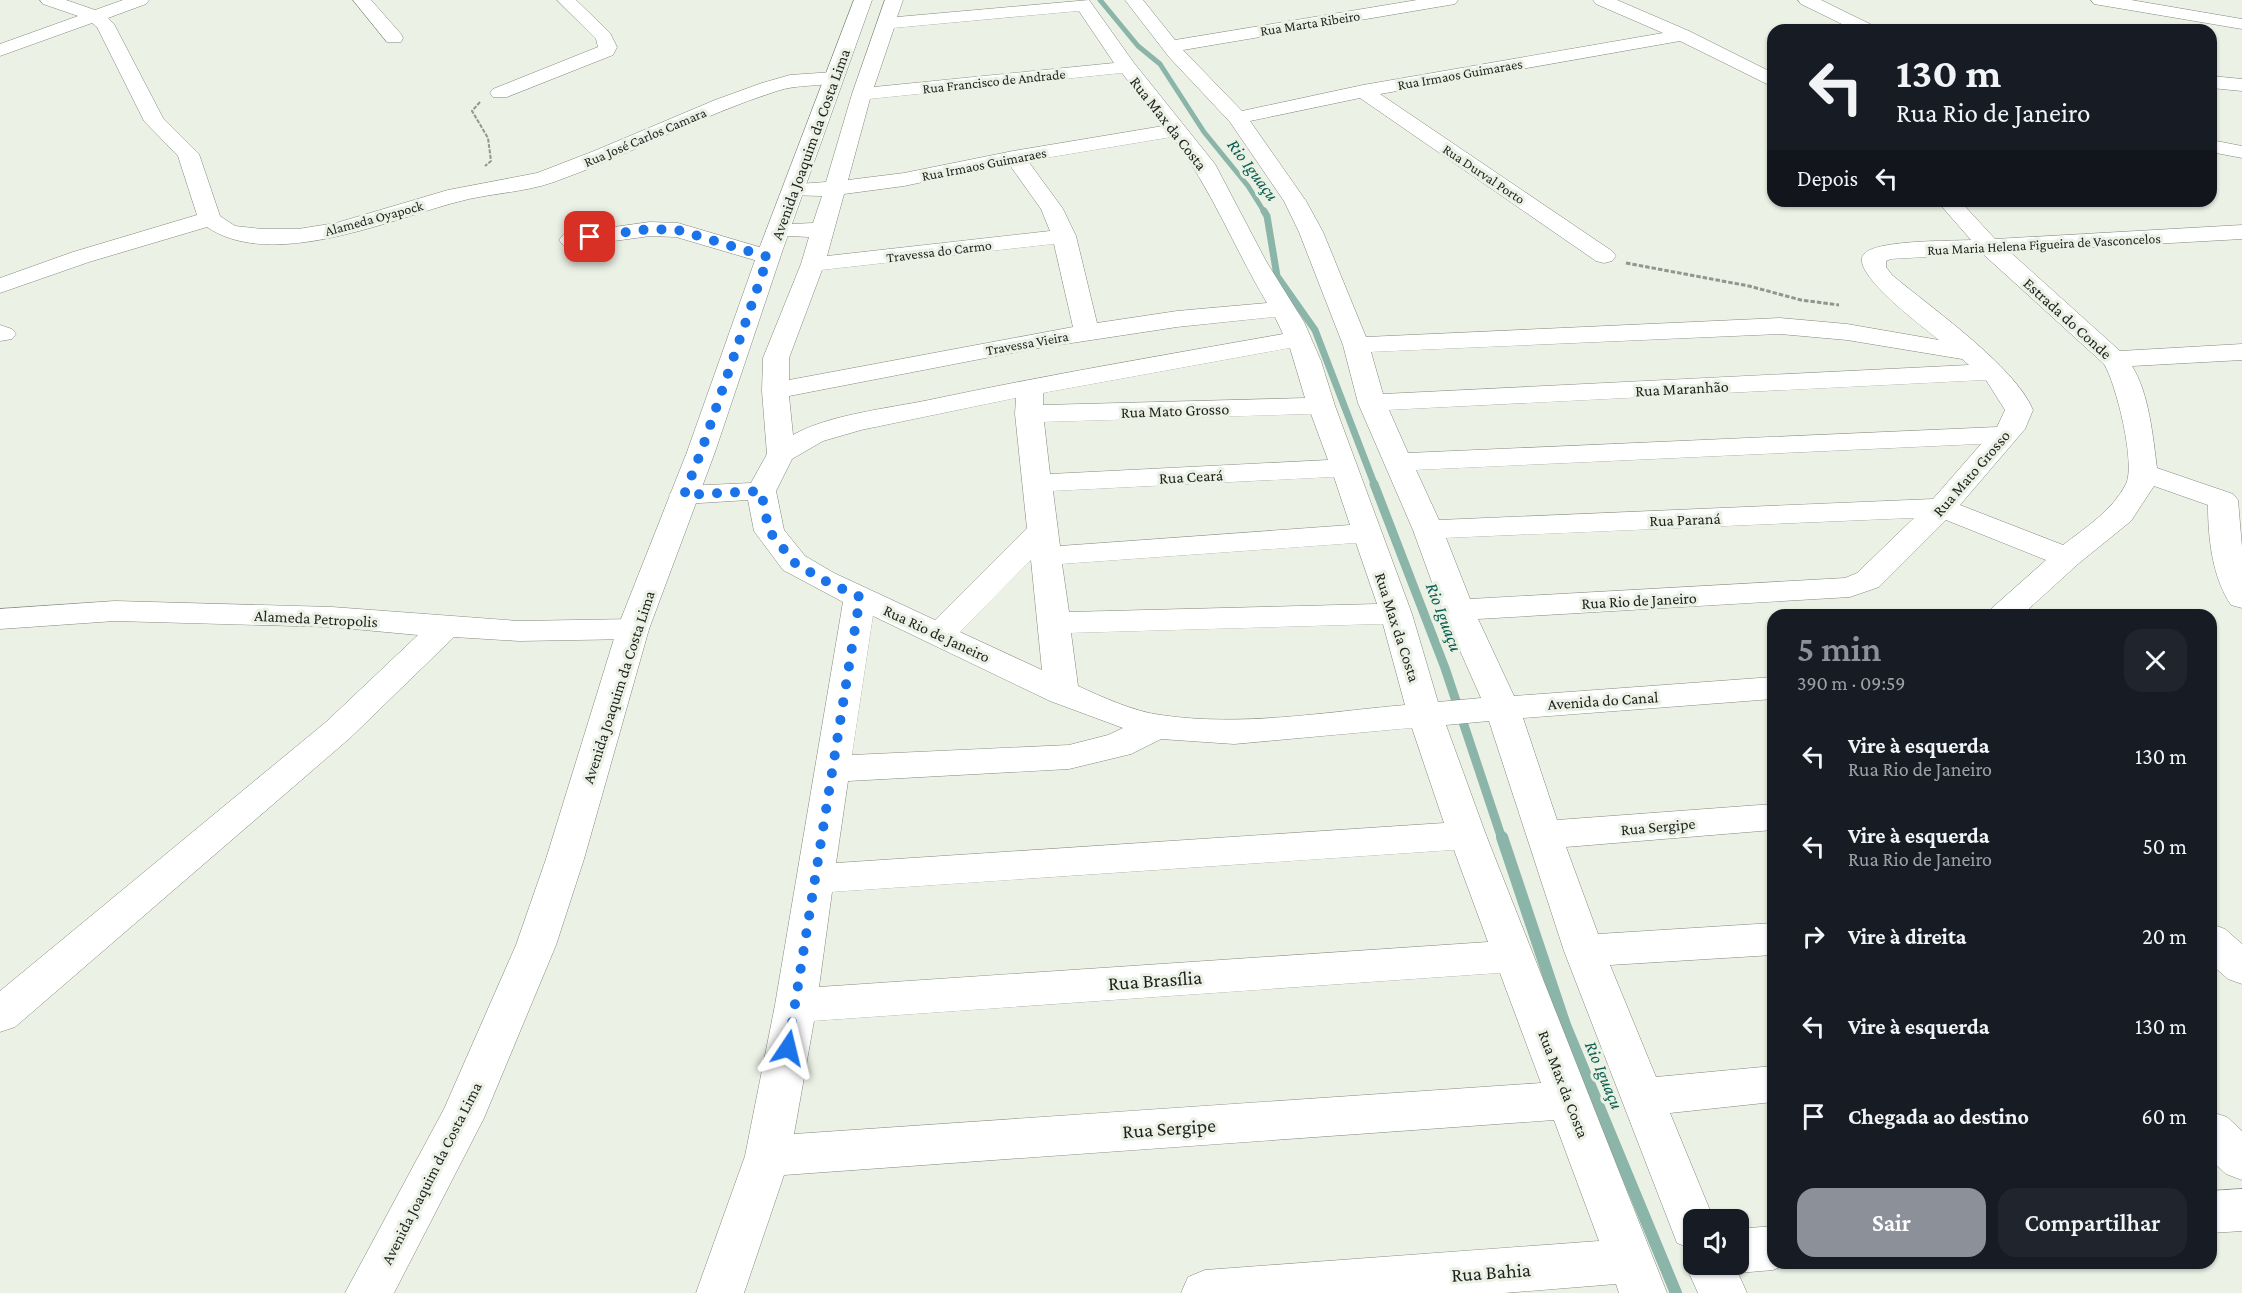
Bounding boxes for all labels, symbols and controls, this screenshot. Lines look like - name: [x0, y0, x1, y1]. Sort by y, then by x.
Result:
- street label: Rua Marta Ribeiro: [1259, 7, 1361, 39]
- street label: Avenida Joaquim da Costa Lima: [768, 46, 854, 242]
- icon: left: [1797, 48, 1875, 126]
- text: 130 m: [1896, 49, 2001, 96]
- street label: Rua Irmaos Guimaraes: [1396, 55, 1524, 93]
- street label: Rua Francisco de Andrade: [922, 66, 1066, 96]
- street label: Rua Max da Costa: [1127, 73, 1211, 174]
- text: Rua Rio de Janeiro: [1896, 98, 2090, 128]
- street label: Rua José Carlos Camara: [581, 104, 709, 170]
- water label: Rio Iguaçu: [1223, 135, 1283, 205]
- street label: Rua Durval Porto: [1440, 141, 1528, 207]
- street label: Rua Irmaos Guimaraes: [920, 144, 1048, 184]
- icon: left: [1870, 162, 1903, 195]
- text: Depois: [1797, 166, 1858, 191]
- street label: Alameda Oyapock: [323, 197, 425, 239]
- pin: [564, 211, 615, 262]
- icon: arrive: [573, 220, 606, 253]
- street label: Rua Maria Helena Figueira de Vasconcelos: [1927, 230, 2161, 258]
- street label: Travessa do Carmo: [885, 237, 993, 265]
- street label: Estrada do Conde: [2020, 274, 2115, 362]
- street label: Travessa Vieira: [984, 328, 1070, 358]
- street label: Rua Maranhão: [1635, 378, 1729, 399]
- street label: Rua Mato Grosso: [1121, 400, 1229, 421]
- street label: Rua Mato Grosso: [1929, 427, 2013, 520]
- street label: Rua Ceará: [1159, 466, 1224, 487]
- street label: Rua Paraná: [1649, 510, 1722, 529]
- street label: Rua Max da Costa: [1372, 570, 1423, 684]
- water label: Rio Iguaçu: [1422, 580, 1466, 654]
- street label: Avenida Joaquim da Costa Lima: [579, 588, 659, 786]
- street label: Rua Rio de Janeiro: [1581, 589, 1697, 613]
- street label: Rua Rio de Janeiro: [881, 601, 993, 666]
- street label: Alameda Petropolis: [254, 607, 378, 631]
- text: 5 min: [1797, 629, 1881, 669]
- button: close: [2124, 629, 2187, 692]
- text: 390 m · 09:59: [1797, 672, 1905, 694]
- street label: Avenida do Canal: [1547, 688, 1659, 713]
- text: Vire à esquerda: [1848, 733, 1989, 758]
- icon: left: [1797, 740, 1830, 773]
- text: 130 m: [2135, 744, 2187, 769]
- text: Rua Rio de Janeiro: [1848, 758, 1992, 780]
- street label: Rua Sergipe: [1620, 815, 1696, 839]
- text: Vire à esquerda: [1848, 823, 1989, 848]
- icon: left: [1797, 830, 1830, 863]
- text: 50 m: [2142, 834, 2187, 859]
- text: Rua Rio de Janeiro: [1848, 848, 1992, 870]
- icon: right: [1797, 920, 1830, 953]
- text: Vire à direita: [1848, 924, 1967, 949]
- text: 20 m: [2142, 924, 2187, 949]
- street label: Rua Brasília: [1107, 966, 1203, 994]
- icon: left: [1797, 1010, 1830, 1043]
- text: Vire à esquerda: [1848, 1014, 1989, 1039]
- text: 130 m: [2135, 1014, 2187, 1039]
- position arrow: [756, 1016, 820, 1080]
- street label: Rua Max da Costa: [1535, 1028, 1592, 1141]
- water label: Rio Iguaçu: [1581, 1038, 1627, 1112]
- street label: Avenida Joaquim da Costa Lima: [378, 1079, 486, 1267]
- icon: arrive: [1797, 1100, 1830, 1133]
- text: Chegada ao destino: [1848, 1104, 2029, 1129]
- text: 60 m: [2142, 1104, 2187, 1129]
- street label: Rua Sergipe: [1122, 1114, 1217, 1143]
- button: Sair: [1797, 1188, 1986, 1257]
- button: Compartilhar: [1998, 1188, 2187, 1257]
- map controls: [1683, 1209, 1749, 1275]
- button: sound: [1683, 1209, 1749, 1275]
- street label: Rua Bahia: [1450, 1258, 1532, 1286]

